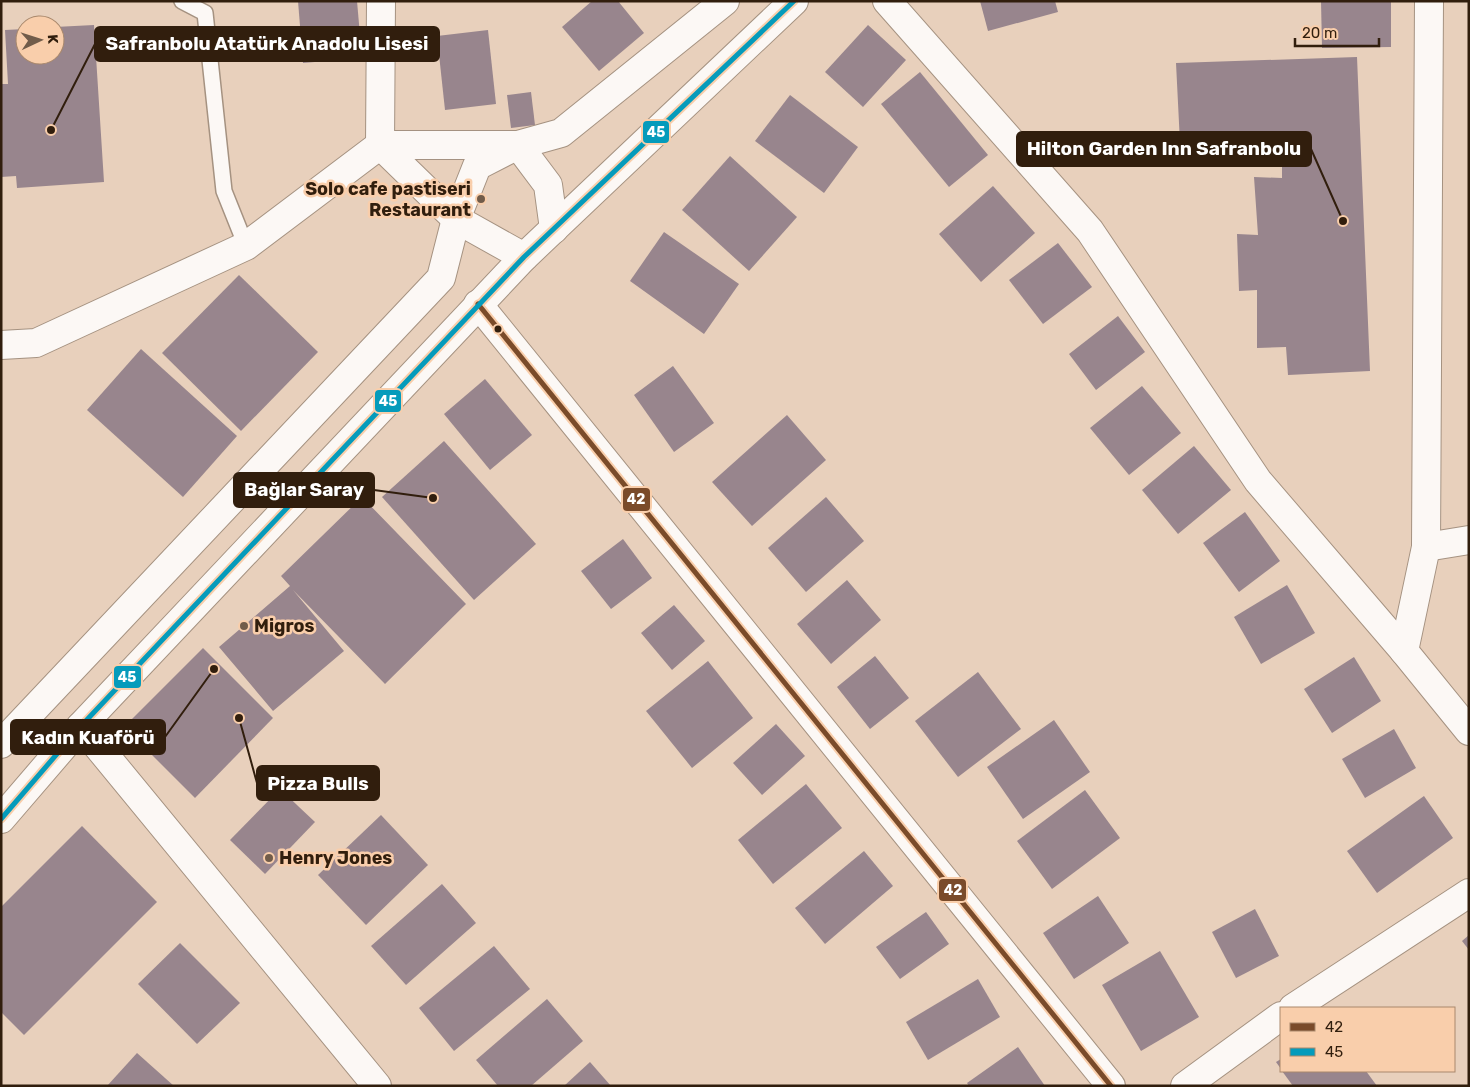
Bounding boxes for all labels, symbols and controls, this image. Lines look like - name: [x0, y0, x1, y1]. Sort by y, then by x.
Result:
- north arrow: [15, 15, 65, 65]
- scale bar: [1295, 15, 1379, 47]
- text: 20 m: [1302, 24, 1337, 42]
- callout: Safranbolu Atatürk Anadolu Lisesi: [95, 27, 439, 61]
- text: Safranbolu Atatürk Anadolu Lisesi: [106, 32, 428, 55]
- text: K: [44, 34, 61, 45]
- line badge: 45: [642, 120, 670, 144]
- text: 45: [647, 124, 665, 141]
- callout: Hilton Garden Inn Safranbolu: [1017, 132, 1311, 166]
- text: Hilton Garden Inn Safranbolu: [1027, 137, 1301, 160]
- place label: Solo cafe pastiseri Restaurant: [305, 178, 471, 221]
- marker: Solo cafe pastiseri Restaurant: [475, 193, 487, 205]
- unlabelled marker: [493, 324, 503, 334]
- line badge: 45: [374, 389, 402, 413]
- text: 45: [379, 393, 397, 410]
- callout: Bağlar Saray: [234, 473, 374, 507]
- text: Bağlar Saray: [244, 478, 365, 501]
- line badge: 42: [622, 487, 651, 512]
- text: 42: [627, 491, 645, 508]
- place label: Migros: [254, 615, 315, 637]
- marker: Migros: [238, 620, 250, 632]
- line badge: 45: [113, 665, 142, 689]
- text: 45: [118, 669, 136, 686]
- callout: Kadın Kuaförü: [11, 720, 165, 754]
- text: Kadın Kuaförü: [21, 726, 155, 749]
- callout: Pizza Bulls: [257, 766, 379, 800]
- text: Pizza Bulls: [267, 772, 369, 795]
- place label: Henry Jones: [279, 847, 392, 869]
- marker: Henry Jones: [263, 852, 275, 864]
- line badge: 42: [938, 878, 967, 902]
- text: 42: [944, 882, 962, 899]
- legend: [1280, 1007, 1455, 1072]
- text: 42: [1325, 1018, 1343, 1036]
- text: 45: [1325, 1043, 1343, 1061]

